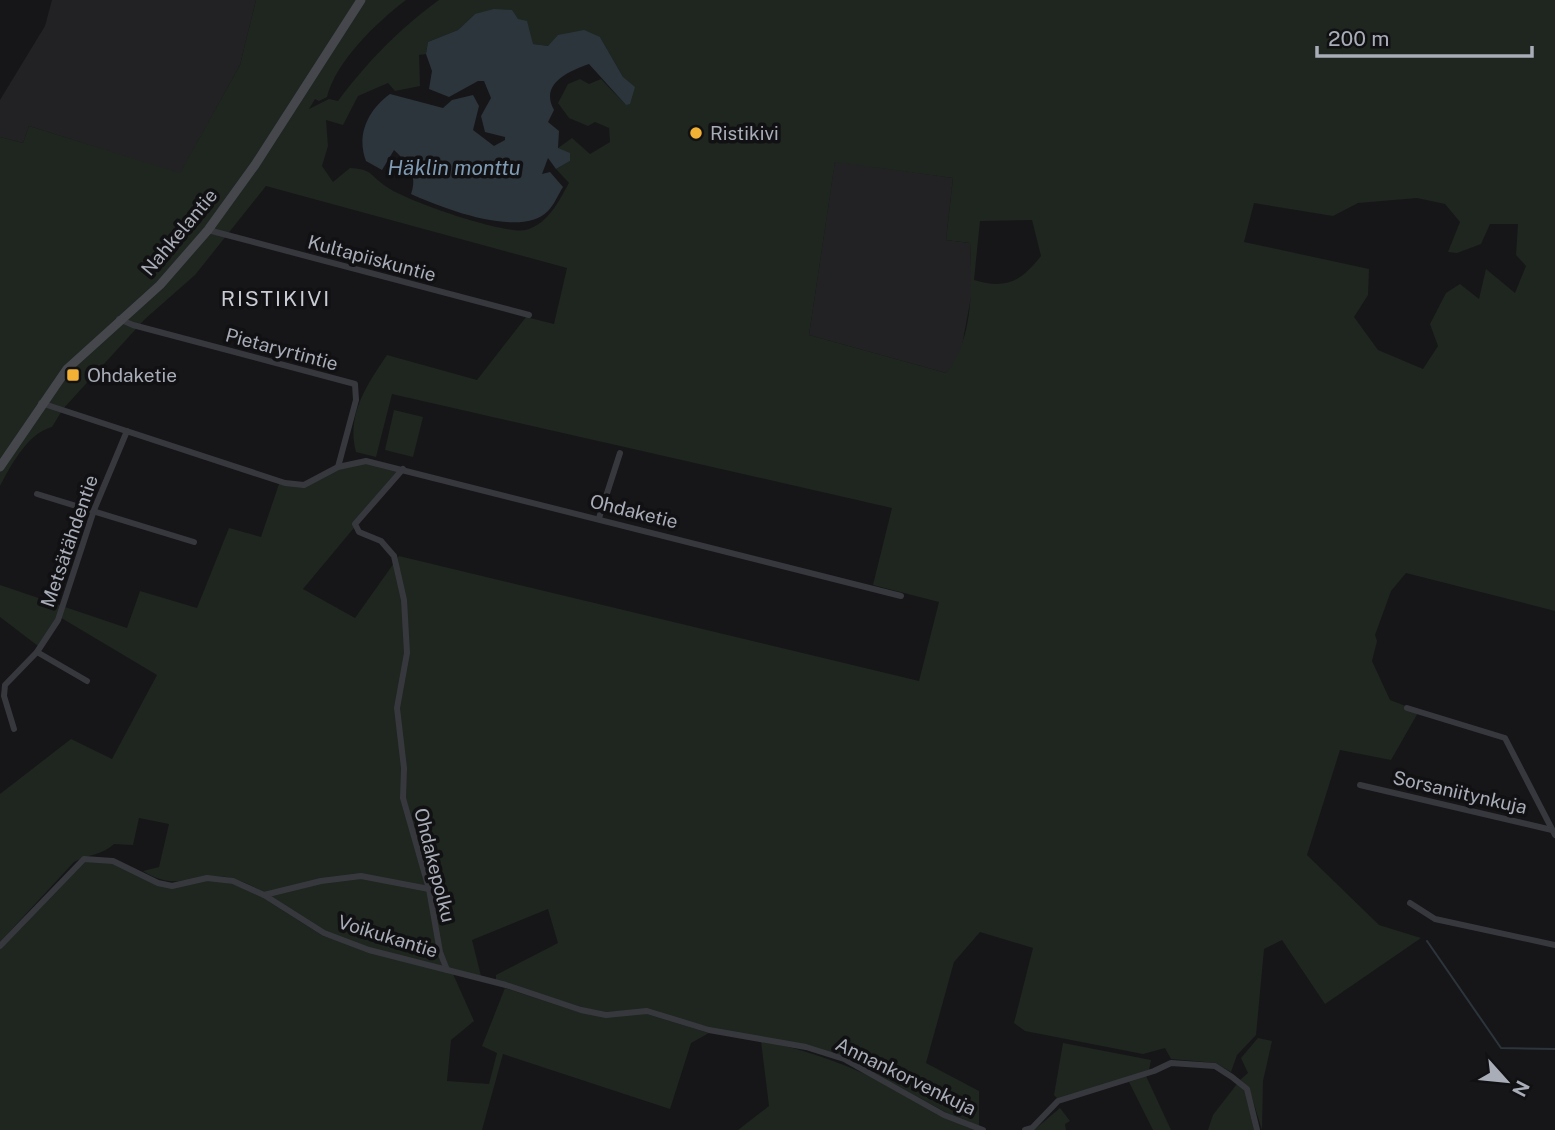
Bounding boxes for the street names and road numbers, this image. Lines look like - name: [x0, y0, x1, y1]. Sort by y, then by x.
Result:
- street label: Nahkelantie: [136, 184, 222, 280]
- street label: Kultapiiskuntie: [305, 230, 439, 286]
- street label: Pietaryrtintie: [223, 323, 341, 375]
- street label: Metsätähdentie: [36, 472, 102, 610]
- street label: Ohdaketie: [588, 489, 680, 533]
- street label: Sorsaniitynkuja: [1391, 766, 1529, 818]
- street label: Ohdakepolku: [410, 806, 460, 924]
- street label: Voikukantie: [335, 910, 441, 962]
- street label: Annankorvenkuja: [832, 1032, 980, 1120]

